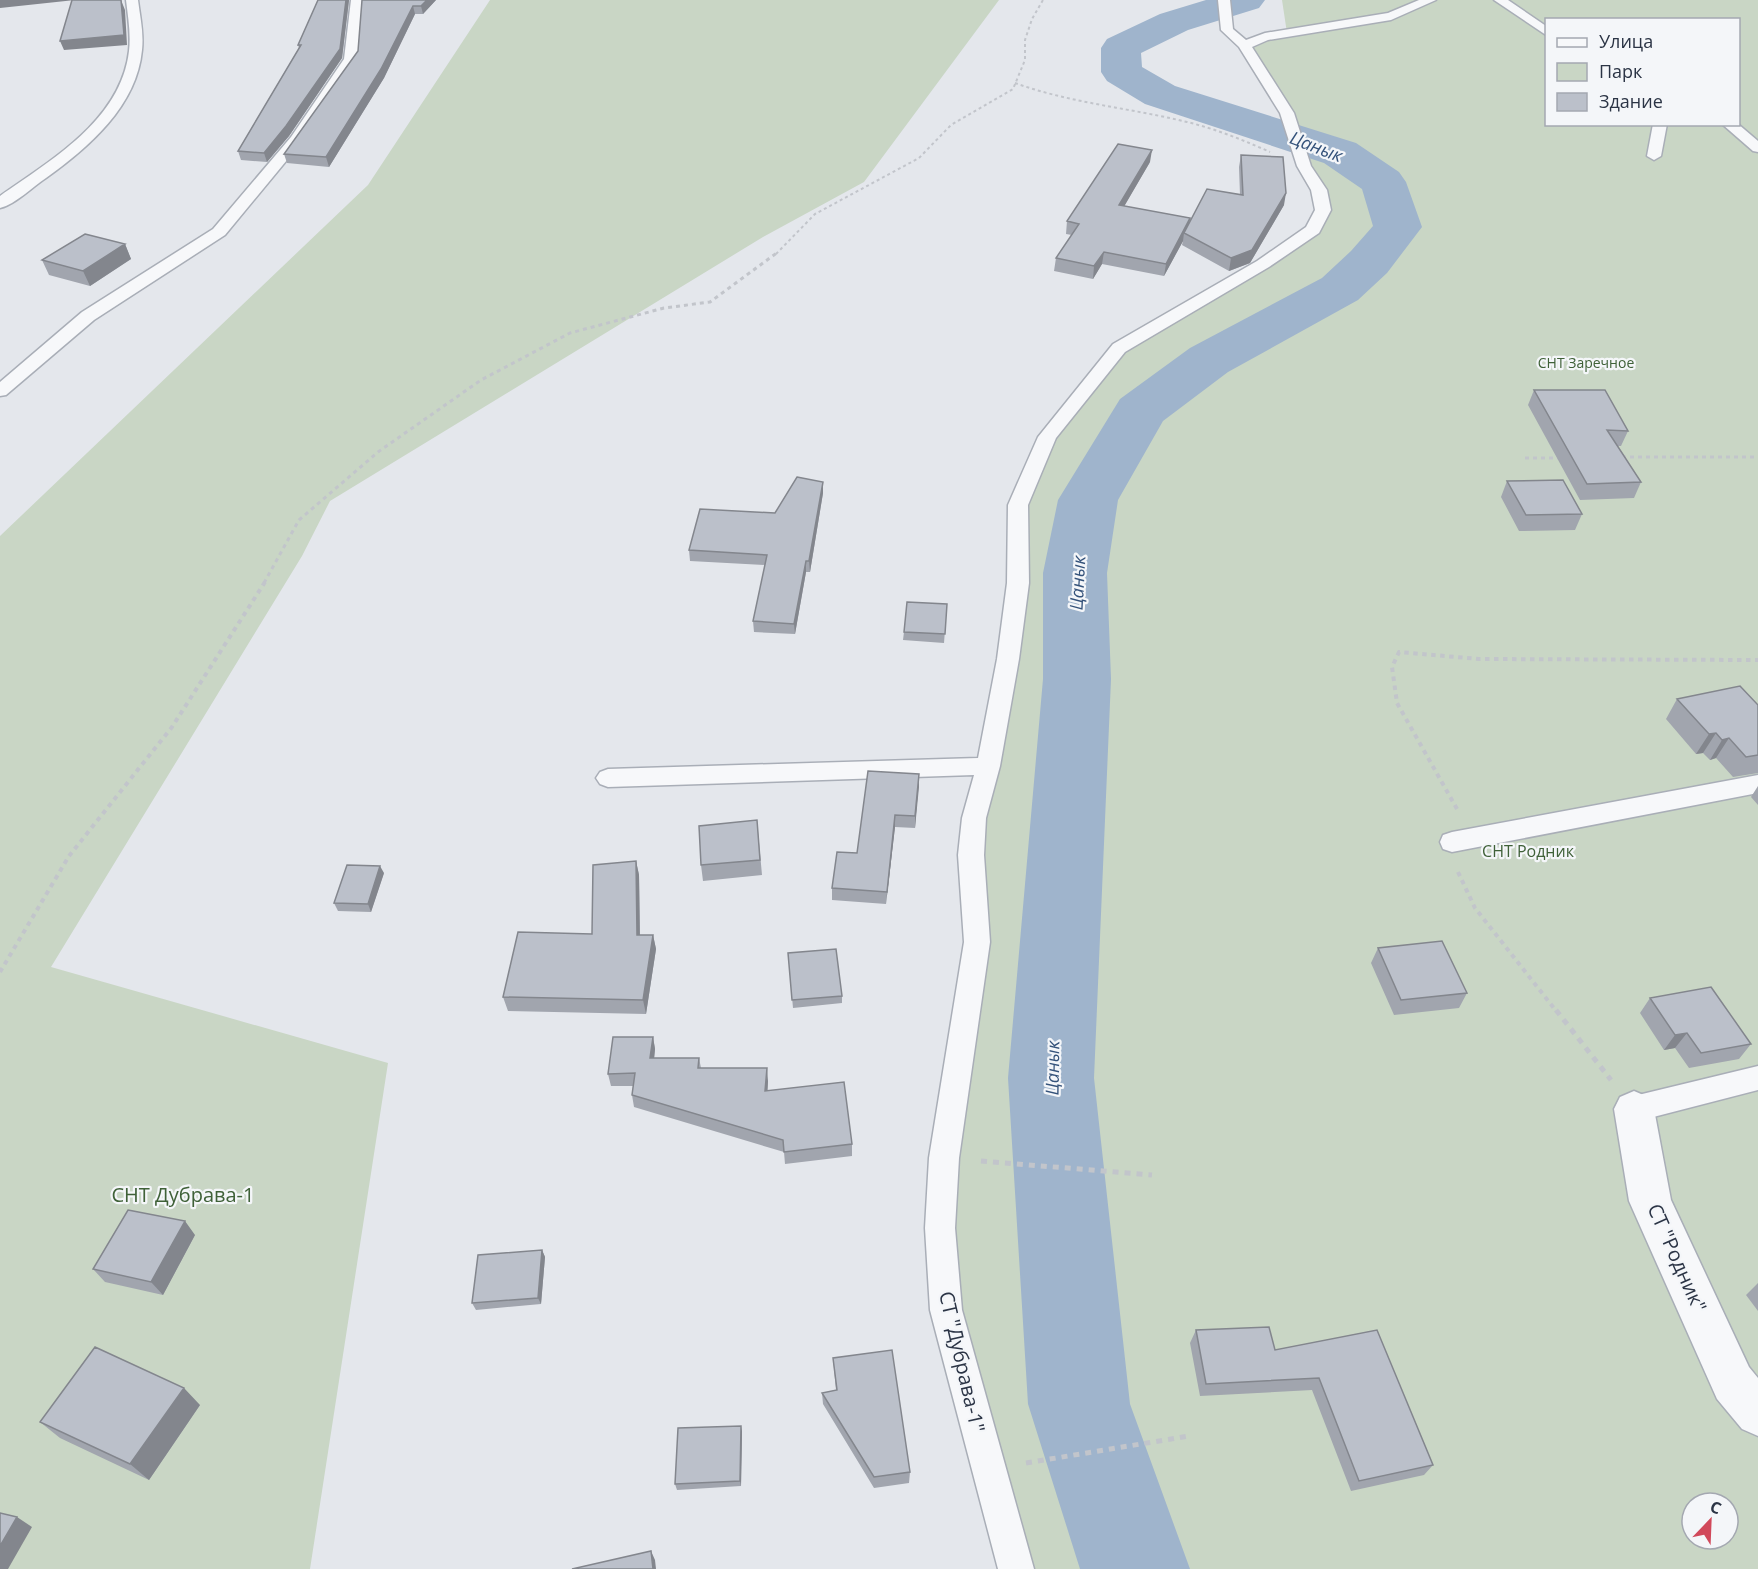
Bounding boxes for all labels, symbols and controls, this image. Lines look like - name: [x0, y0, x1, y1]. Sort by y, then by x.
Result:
- legend: [1545, 18, 1740, 126]
- text: Улица: [1599, 29, 1653, 53]
- text: Парк: [1599, 59, 1643, 83]
- text: Здание: [1599, 89, 1663, 113]
- water label: Цанык: [1287, 125, 1347, 168]
- park label: СНТ Заречное: [1538, 353, 1634, 372]
- water label: Цанык: [1064, 554, 1090, 611]
- park label: СНТ Родник: [1482, 840, 1575, 862]
- water label: Цанык: [1040, 1039, 1064, 1095]
- park label: СНТ Дубрава-1: [112, 1181, 254, 1208]
- street label: СТ "Родник": [1642, 1199, 1713, 1316]
- street label: СТ "Дубрава-1": [933, 1289, 992, 1435]
- north arrow: [1680, 1491, 1740, 1551]
- text: С: [1707, 1495, 1725, 1519]

